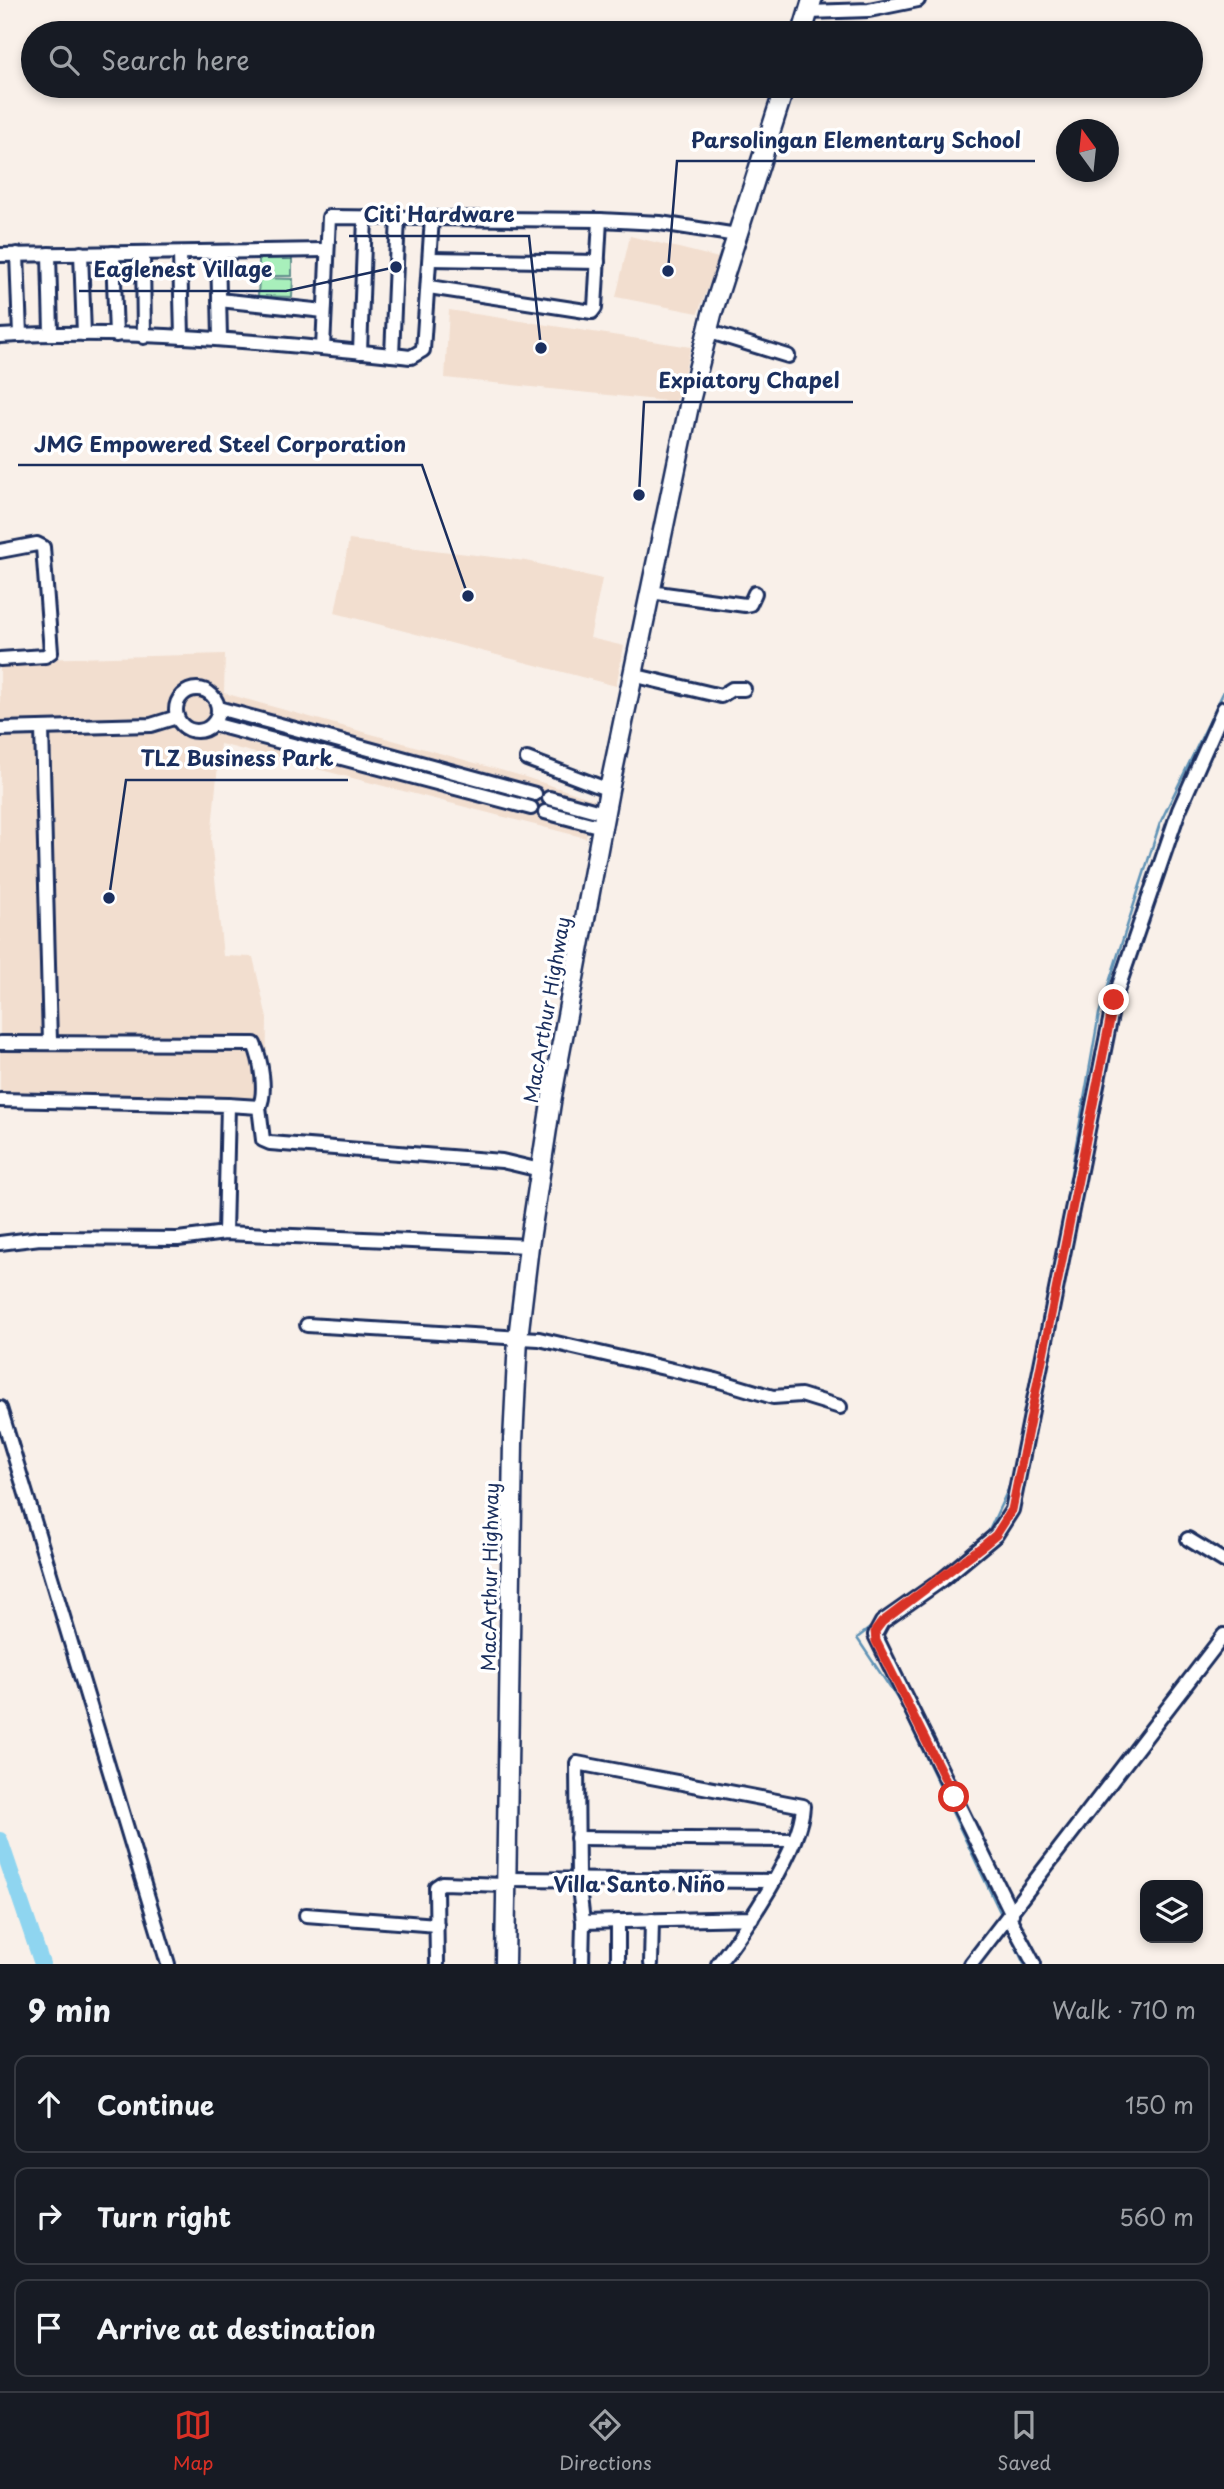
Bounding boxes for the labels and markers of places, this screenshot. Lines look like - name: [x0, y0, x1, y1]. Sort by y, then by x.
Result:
- callout: Parsolingan Elementary School: [677, 119, 1035, 161]
- callout: Citi Hardware: [349, 194, 529, 236]
- callout: Eaglenest Village: [79, 249, 286, 291]
- callout: Expiatory Chapel: [644, 360, 853, 402]
- callout: JMG Empowered Steel Corporation: [18, 423, 422, 465]
- callout: TLZ Business Park: [126, 738, 348, 780]

